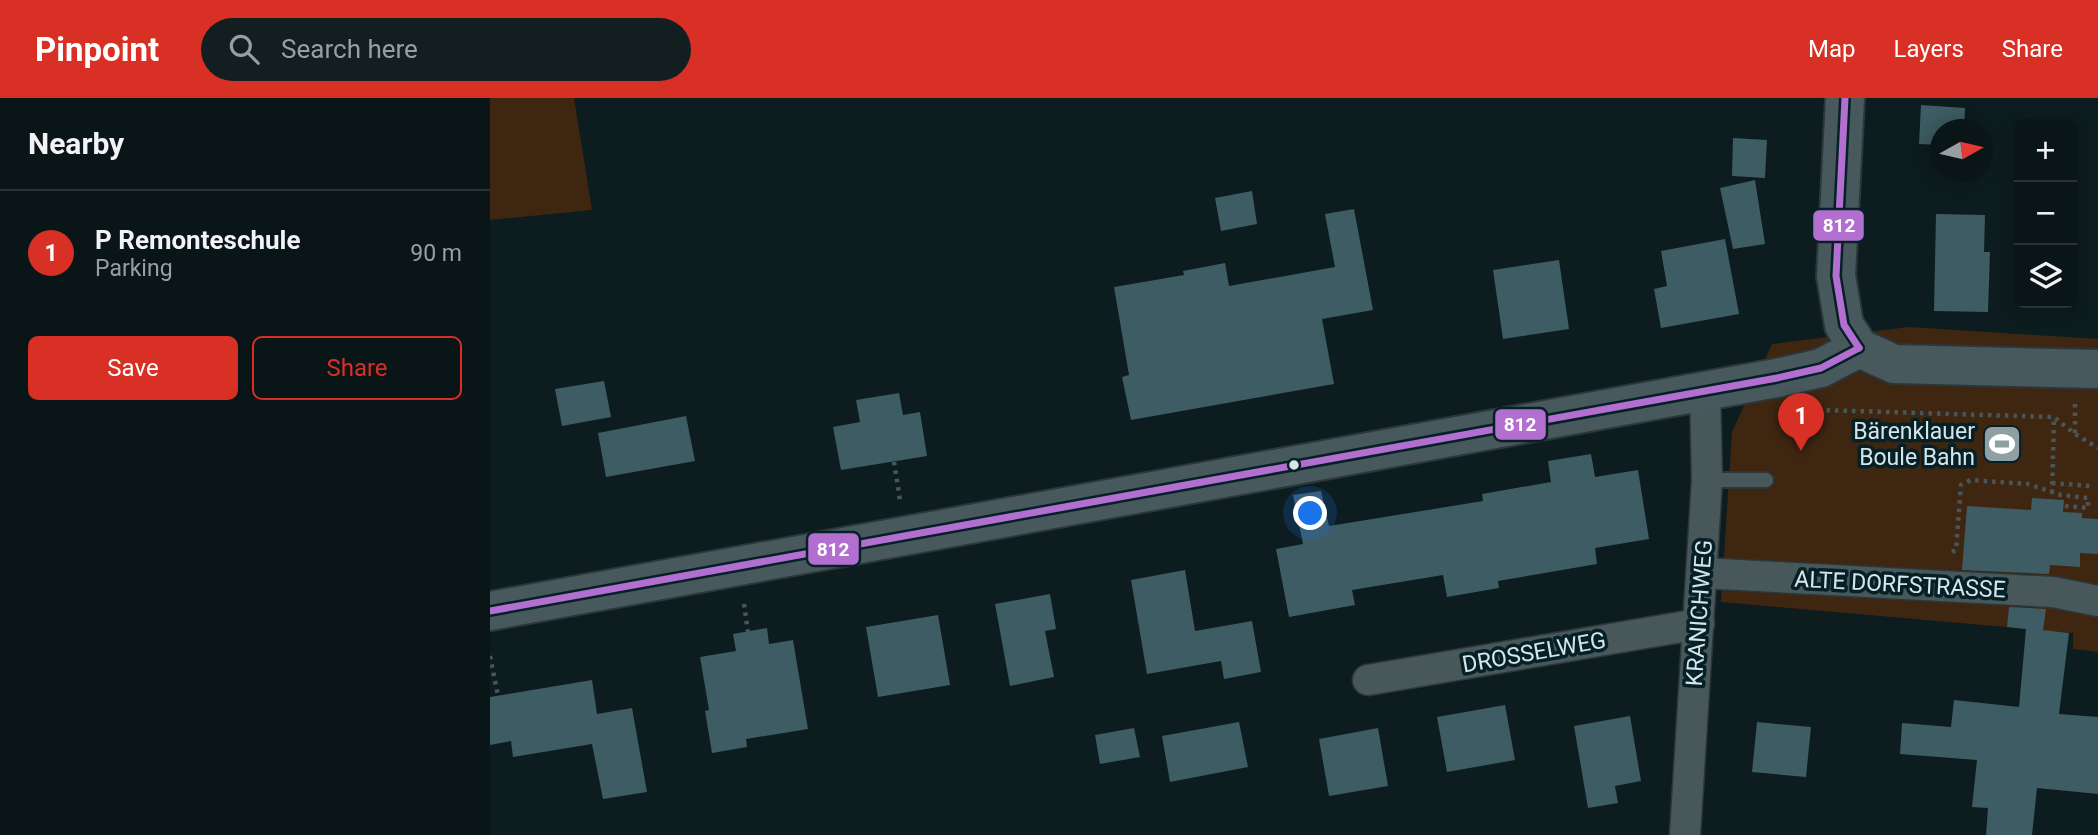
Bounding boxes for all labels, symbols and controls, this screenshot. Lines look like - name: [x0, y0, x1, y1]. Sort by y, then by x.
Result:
- search box: [201, 18, 691, 81]
- text: Pinpoint: [35, 30, 159, 69]
- icon: search: [225, 30, 263, 68]
- text: Search here: [281, 34, 418, 64]
- text: Map: [1808, 35, 1856, 63]
- text: Layers: [1894, 35, 1964, 63]
- text: Share: [2002, 35, 2063, 63]
- north arrow: [1930, 119, 1993, 182]
- map controls: [2014, 119, 2077, 308]
- button: +: [2014, 119, 2077, 182]
- text: Nearby: [28, 126, 124, 161]
- button: −: [2014, 182, 2077, 245]
- line badge: 812: [1812, 209, 1865, 242]
- text: 812: [1823, 214, 1855, 237]
- text: P Remonteschule: [95, 225, 300, 255]
- text: 1: [44, 240, 58, 267]
- text: 90 m: [410, 240, 462, 267]
- button: layers: [2014, 245, 2077, 308]
- text: Parking: [95, 255, 173, 282]
- button: Save: [28, 336, 238, 400]
- button: Share: [252, 336, 462, 400]
- pin: 1: [1778, 393, 1824, 451]
- line badge: 812: [1494, 408, 1547, 441]
- text: 812: [1504, 413, 1536, 436]
- place label: Bärenklauer Boule Bahn: [1853, 418, 1975, 471]
- sports icon: Bärenklauer Boule Bahn: [1981, 423, 2023, 465]
- unlabelled marker: [1287, 458, 1301, 472]
- your location: [1293, 496, 1327, 530]
- line badge: 812: [807, 532, 860, 566]
- text: 812: [817, 538, 849, 561]
- street label: KRANICHWEG: [1681, 539, 1718, 687]
- street label: ALTE DORFSTRASSE: [1794, 565, 2006, 604]
- street label: DROSSELWEG: [1460, 627, 1608, 678]

